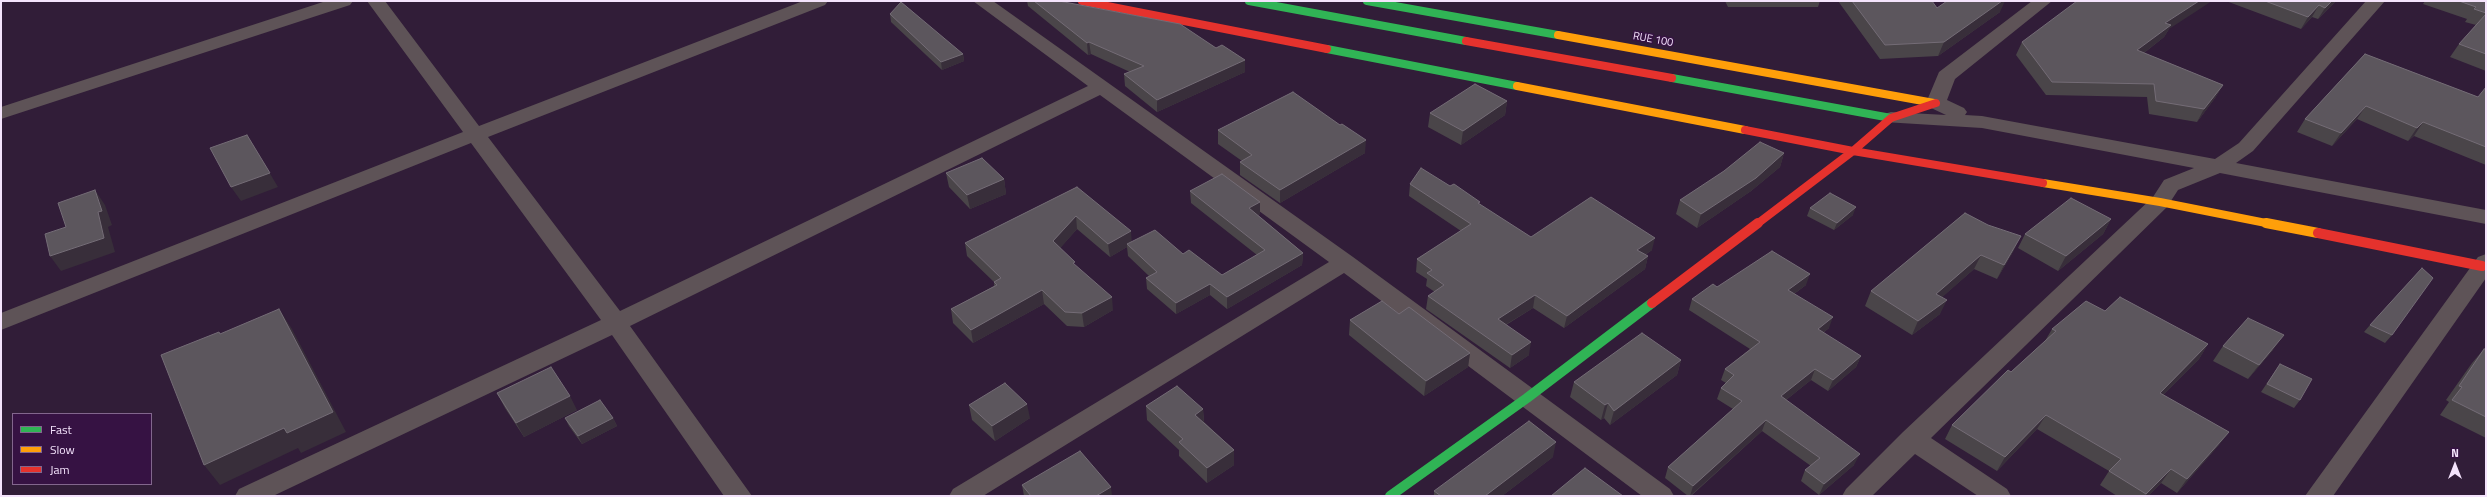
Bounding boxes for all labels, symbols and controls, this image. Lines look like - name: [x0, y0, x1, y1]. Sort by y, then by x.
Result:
- street label: RUE 100: [1632, 30, 1674, 50]
- legend: [12, 413, 152, 485]
- text: Fast: [50, 420, 72, 439]
- text: Slow: [50, 440, 75, 459]
- north arrow: [2435, 445, 2475, 485]
- text: N: [2451, 445, 2459, 461]
- text: Jam: [50, 460, 70, 479]

